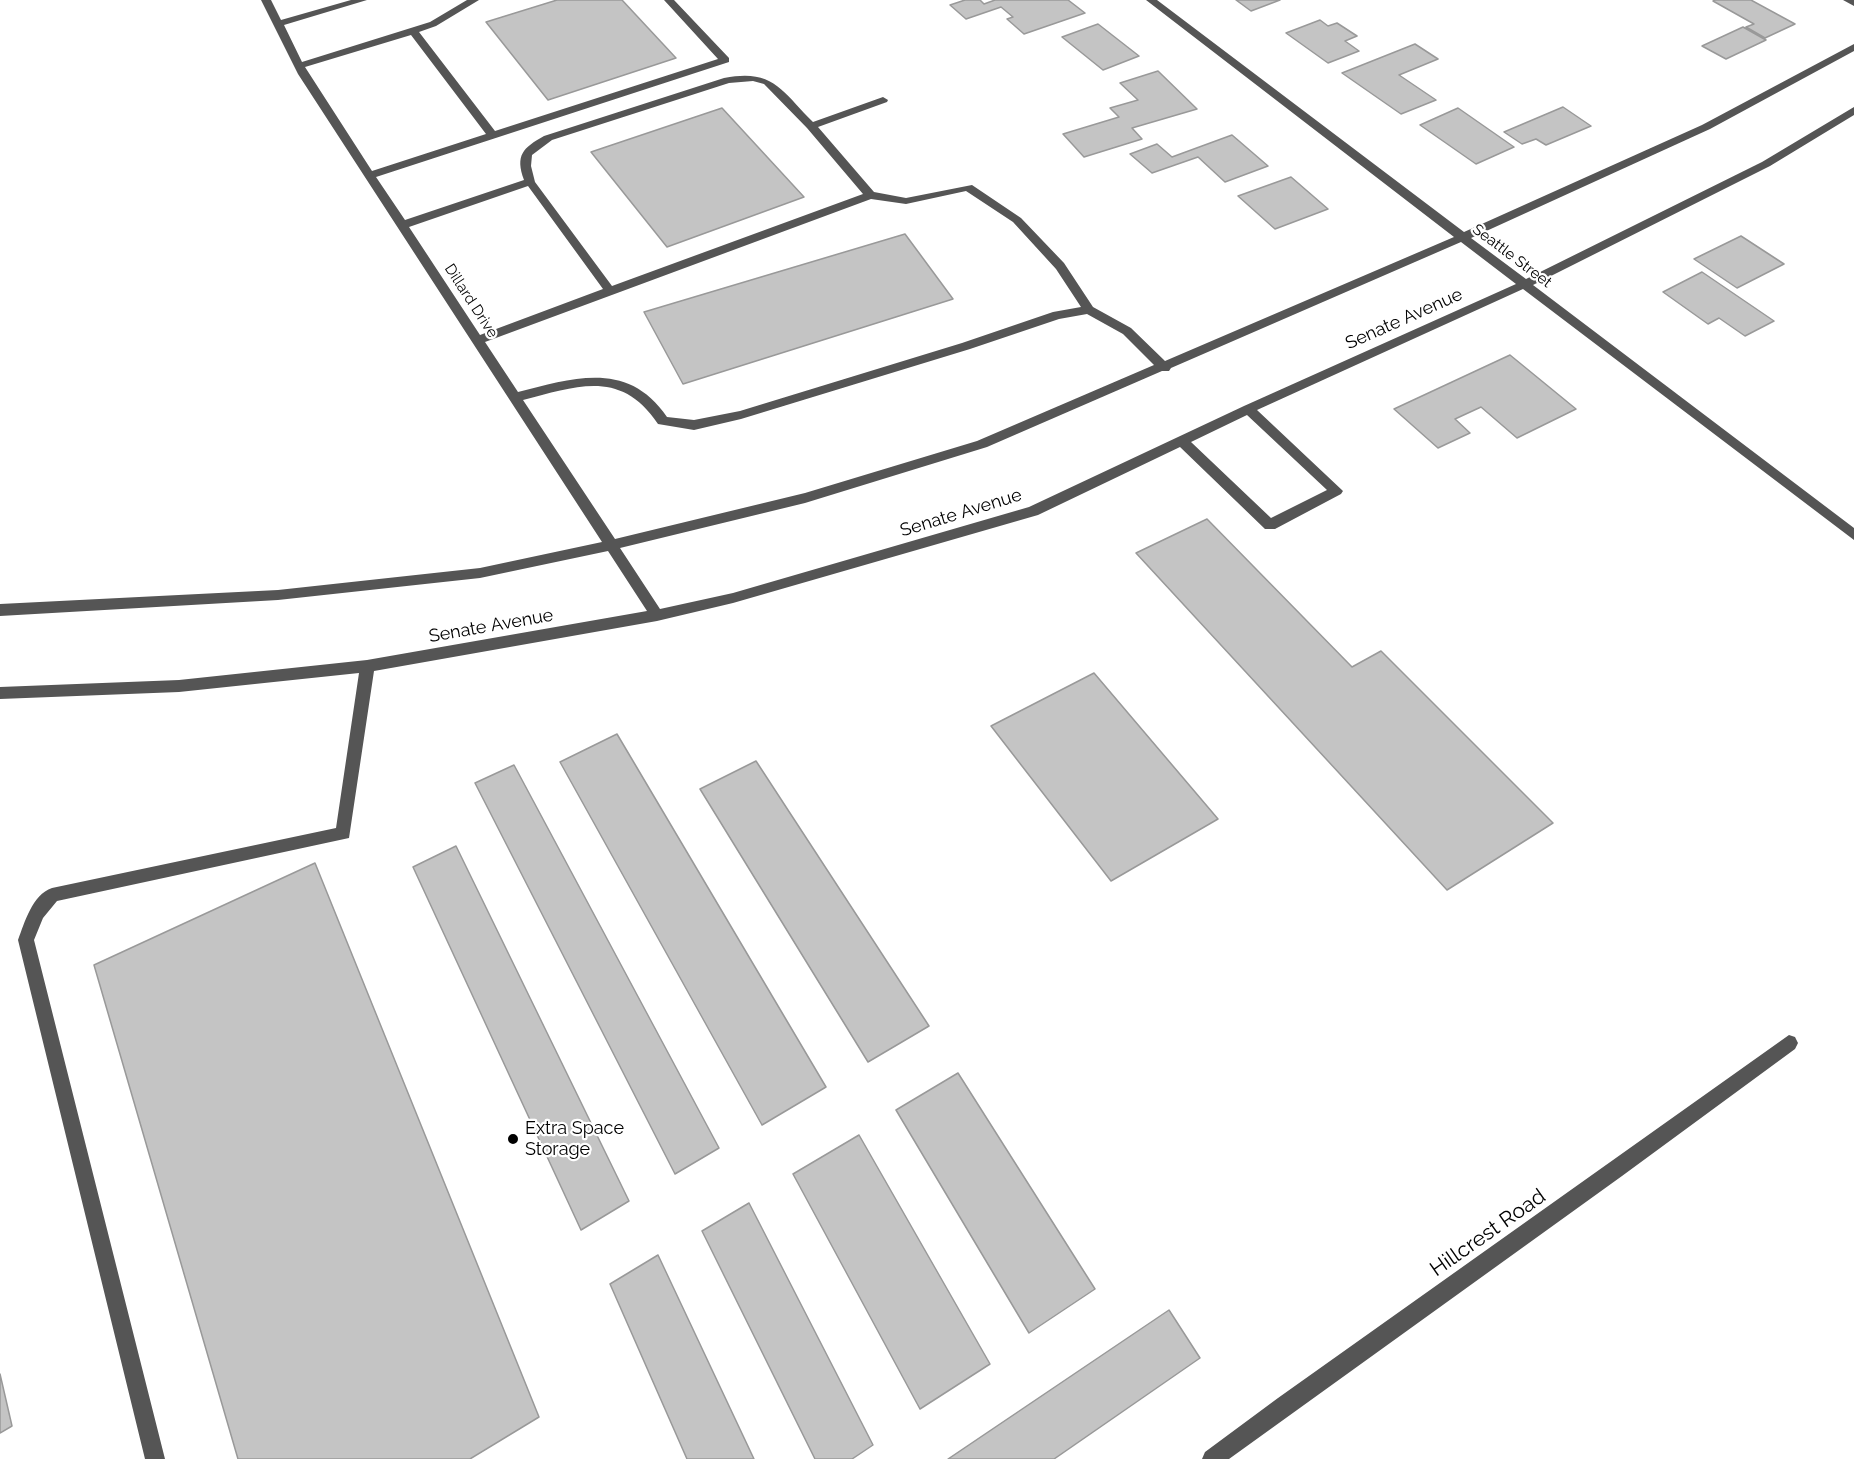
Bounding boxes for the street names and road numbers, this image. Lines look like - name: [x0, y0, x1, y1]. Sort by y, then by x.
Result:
- street label: Seattle Street: [1469, 220, 1555, 292]
- street label: Dillard Drive: [440, 261, 502, 341]
- street label: Senate Avenue: [1342, 284, 1466, 354]
- street label: Senate Avenue: [898, 484, 1024, 542]
- street label: Senate Avenue: [427, 604, 555, 648]
- street label: Hillcrest Road: [1425, 1184, 1551, 1282]

